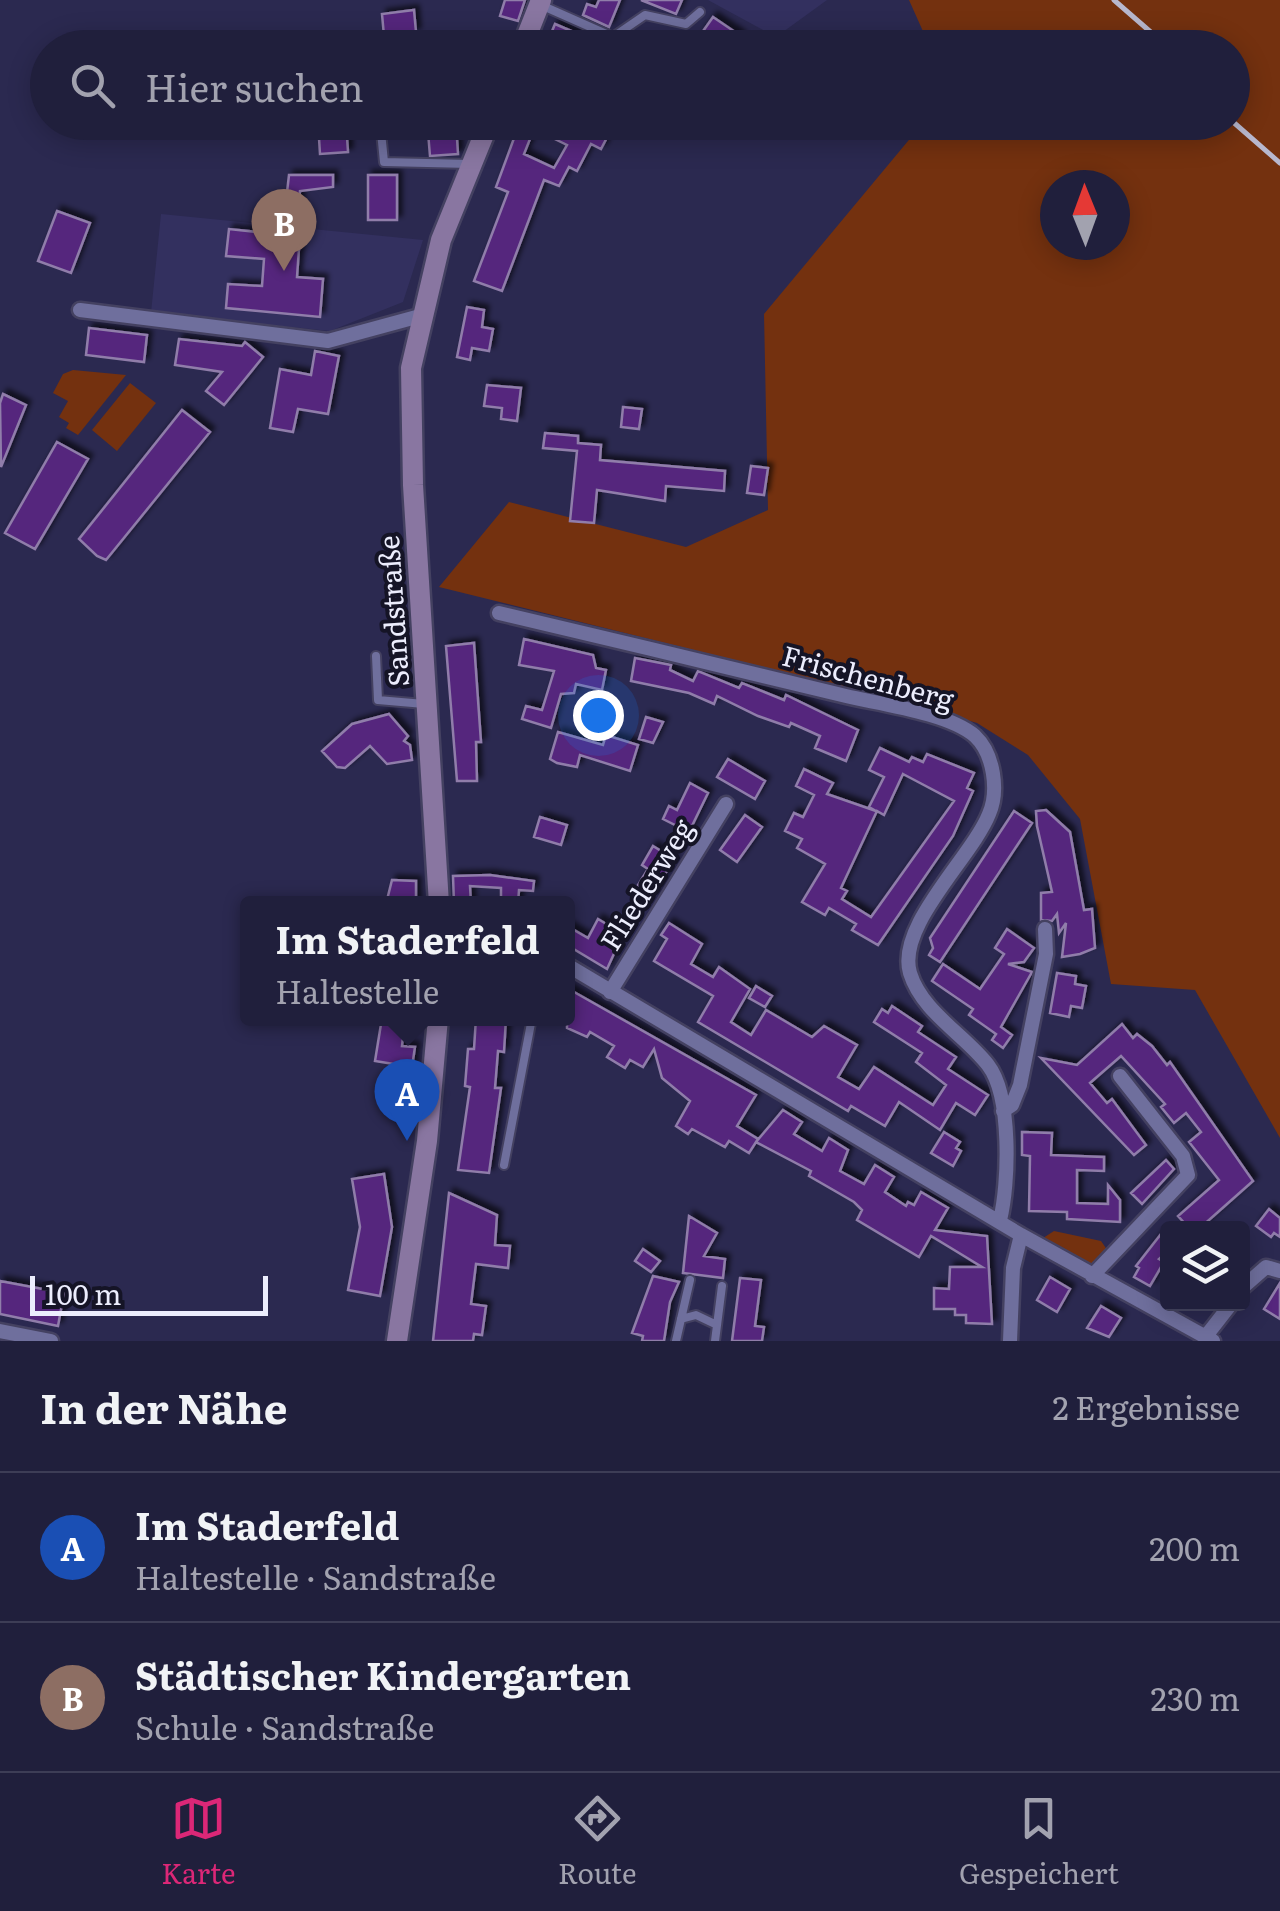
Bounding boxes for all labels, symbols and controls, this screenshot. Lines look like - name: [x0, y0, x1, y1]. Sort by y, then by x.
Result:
- search box: [30, 30, 1250, 140]
- text: Hier suchen: [145, 57, 364, 114]
- icon: search: [65, 58, 120, 113]
- north arrow: [1040, 170, 1130, 260]
- pin: B: [252, 188, 316, 271]
- street label: Sandstraße: [366, 534, 418, 688]
- street label: Frischenberg: [778, 633, 959, 719]
- your location: [573, 690, 624, 741]
- street label: Fliederweg: [588, 810, 703, 958]
- popup: [240, 896, 575, 1026]
- text: Im Staderfeld: [275, 909, 540, 966]
- text: Haltestelle: [275, 966, 439, 1014]
- pin: A: [374, 1058, 440, 1141]
- map controls: [1160, 1221, 1250, 1311]
- button: layers: [1160, 1221, 1250, 1311]
- scale bar: [30, 1271, 268, 1316]
- text: 100 m: [45, 1272, 122, 1314]
- text: In der Nähe: [40, 1375, 288, 1437]
- text: 2 Ergebnisse: [1053, 1382, 1240, 1430]
- text: Im Staderfeld: [135, 1495, 400, 1552]
- text: A: [60, 1523, 85, 1571]
- text: 200 m: [1149, 1523, 1240, 1571]
- text: Haltestelle · Sandstraße: [135, 1552, 496, 1600]
- text: Städtischer Kindergarten: [135, 1645, 631, 1702]
- text: B: [61, 1673, 84, 1721]
- text: 230 m: [1150, 1673, 1240, 1721]
- text: Schule · Sandstraße: [135, 1702, 434, 1750]
- tab: Karte: [161, 1791, 236, 1893]
- tab: Route: [558, 1791, 636, 1893]
- tab: Gespeichert: [959, 1791, 1119, 1893]

